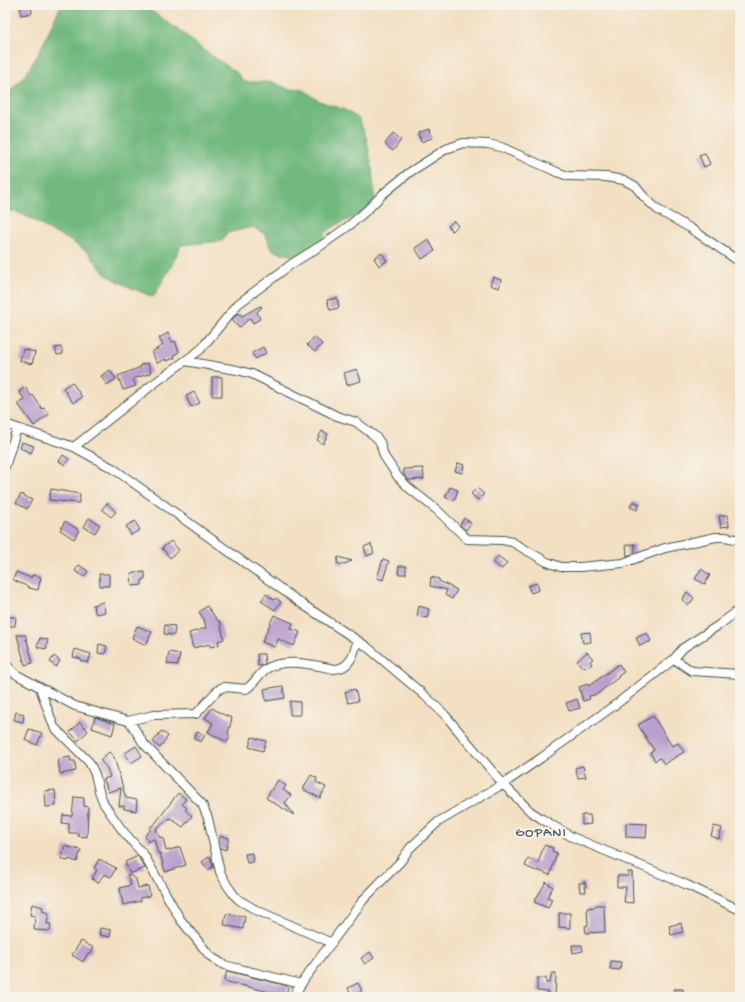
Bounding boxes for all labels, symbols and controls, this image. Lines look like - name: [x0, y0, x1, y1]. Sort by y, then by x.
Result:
- district label: GOPANI: [515, 825, 567, 842]

